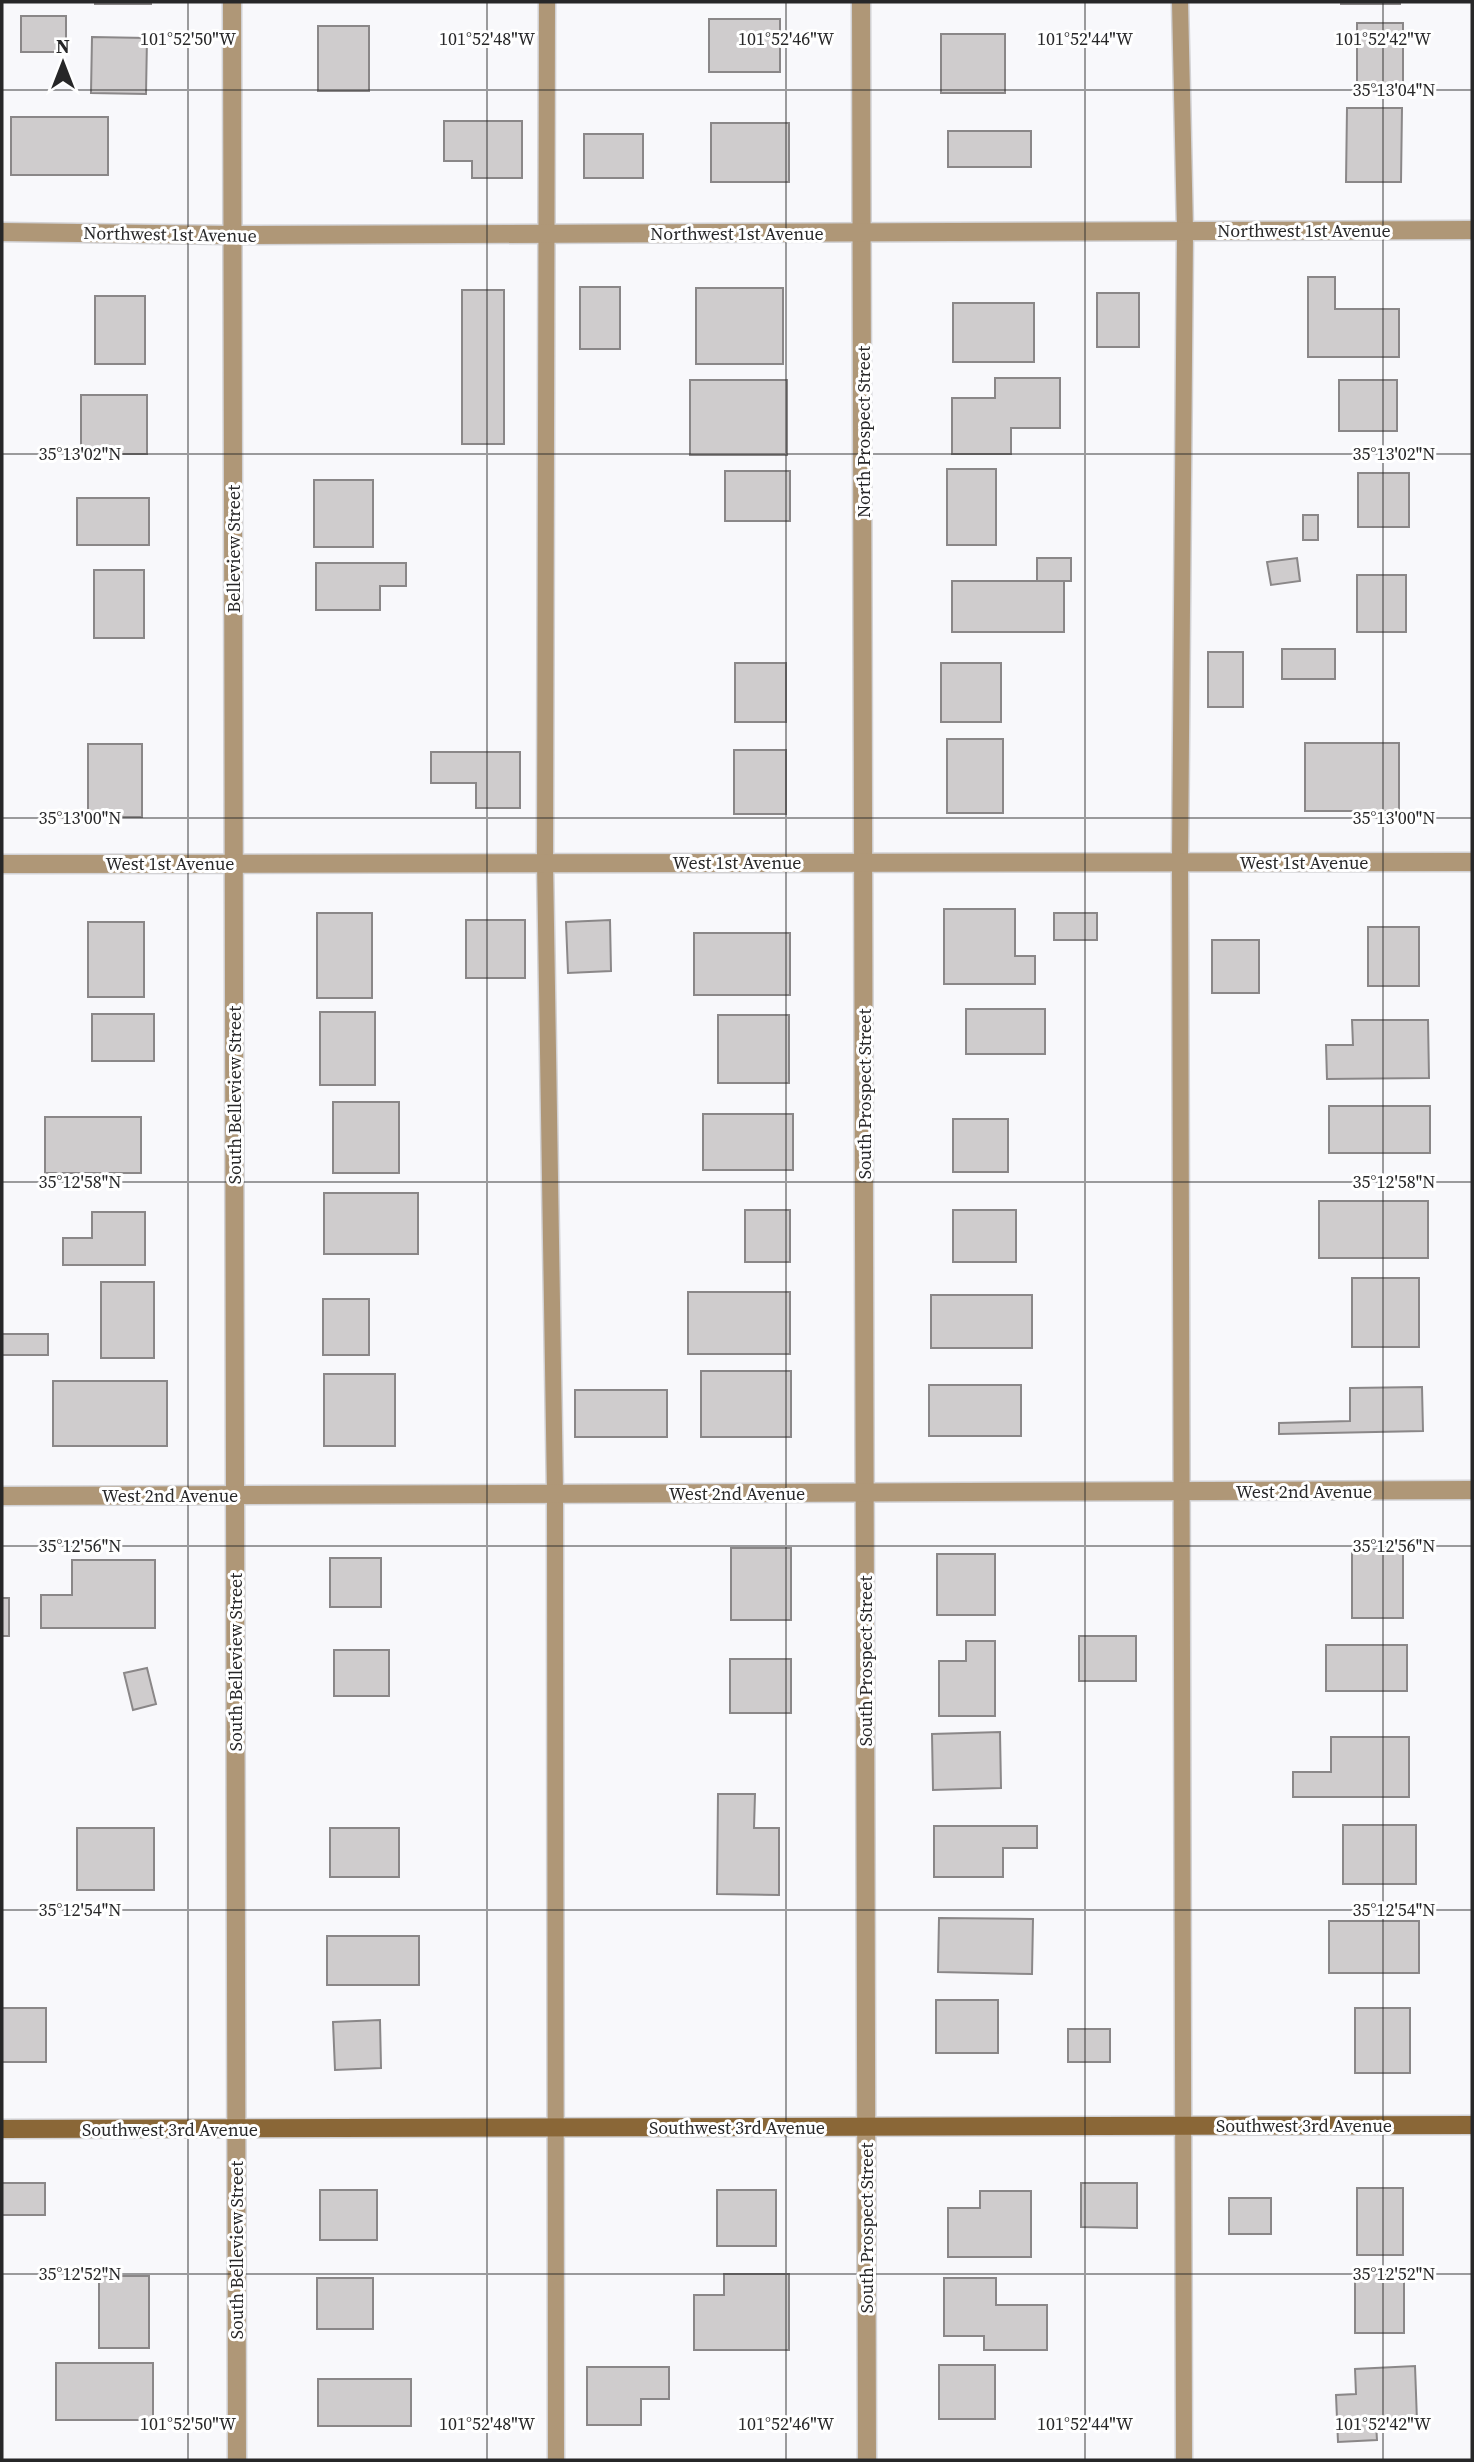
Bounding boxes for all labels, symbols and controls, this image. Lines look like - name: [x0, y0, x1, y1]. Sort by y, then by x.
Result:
- text: 101°52'50"W: [140, 26, 237, 51]
- text: 101°52'48"W: [439, 26, 536, 51]
- text: 101°52'46"W: [738, 26, 835, 51]
- text: 101°52'44"W: [1037, 26, 1134, 51]
- text: 101°52'42"W: [1335, 26, 1432, 51]
- north arrow: [28, 28, 98, 98]
- text: N: [56, 33, 70, 59]
- text: 35°13'04"N: [1353, 77, 1435, 102]
- street label: Northwest 1st Avenue: [1217, 218, 1391, 243]
- street label: Northwest 1st Avenue: [83, 220, 257, 248]
- street label: Northwest 1st Avenue: [650, 221, 824, 246]
- street label: North Prospect Street: [851, 346, 876, 518]
- text: 35°13'02"N: [39, 441, 121, 466]
- text: 35°13'02"N: [1353, 441, 1435, 466]
- street label: Belleview Street: [221, 485, 246, 613]
- text: 35°13'00"N: [39, 805, 121, 830]
- text: 35°13'00"N: [1353, 805, 1435, 830]
- street label: West 1st Avenue: [672, 850, 802, 875]
- street label: West 1st Avenue: [1239, 850, 1369, 875]
- street label: West 1st Avenue: [105, 851, 235, 876]
- street label: South Belleview Street: [222, 1006, 247, 1184]
- street label: South Prospect Street: [852, 1009, 877, 1179]
- text: 35°12'58"N: [39, 1169, 121, 1194]
- text: 35°12'58"N: [1353, 1169, 1435, 1194]
- street label: West 2nd Avenue: [1236, 1479, 1372, 1504]
- street label: West 2nd Avenue: [669, 1481, 805, 1506]
- street label: West 2nd Avenue: [102, 1483, 238, 1508]
- text: 35°12'56"N: [39, 1533, 121, 1558]
- text: 35°12'56"N: [1353, 1533, 1435, 1558]
- street label: South Belleview Street: [223, 1573, 248, 1751]
- street label: South Prospect Street: [853, 1576, 878, 1746]
- text: 35°12'54"N: [39, 1897, 121, 1922]
- text: 35°12'54"N: [1353, 1897, 1435, 1922]
- street label: Southwest 3rd Avenue: [1216, 2113, 1392, 2138]
- street label: Southwest 3rd Avenue: [649, 2115, 825, 2140]
- street label: Southwest 3rd Avenue: [82, 2117, 258, 2142]
- street label: South Prospect Street: [854, 2143, 879, 2313]
- street label: South Belleview Street: [224, 2161, 249, 2339]
- text: 35°12'52"N: [39, 2261, 121, 2286]
- text: 35°12'52"N: [1353, 2261, 1435, 2286]
- text: 101°52'50"W: [140, 2411, 237, 2436]
- text: 101°52'48"W: [439, 2411, 536, 2436]
- text: 101°52'46"W: [738, 2411, 835, 2436]
- text: 101°52'44"W: [1037, 2411, 1134, 2436]
- text: 101°52'42"W: [1335, 2411, 1432, 2436]

